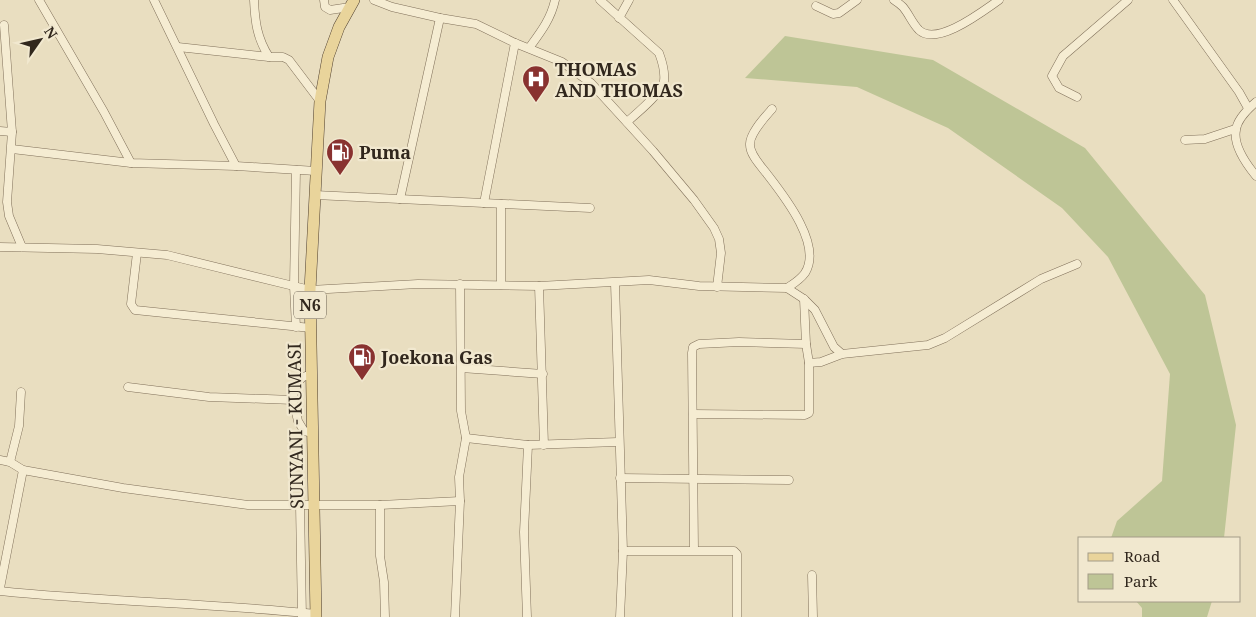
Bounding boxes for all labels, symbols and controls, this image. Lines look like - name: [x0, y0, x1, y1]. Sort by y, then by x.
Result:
- north arrow: [15, 15, 65, 65]
- text: N: [40, 23, 62, 42]
- place label: THOMAS AND THOMAS: [555, 57, 683, 102]
- hospital icon: THOMAS AND THOMAS: [521, 64, 551, 103]
- fuel station icon: Puma: [325, 137, 355, 176]
- place label: Puma: [359, 140, 411, 164]
- road number: N6: [294, 292, 326, 318]
- fuel station icon: Joekona Gas: [347, 342, 377, 381]
- street label: SUNYANI - KUMASI: [282, 343, 308, 509]
- place label: Joekona Gas: [380, 345, 493, 369]
- legend: [1078, 537, 1241, 602]
- text: Road: [1124, 546, 1160, 566]
- text: Park: [1124, 571, 1158, 591]

